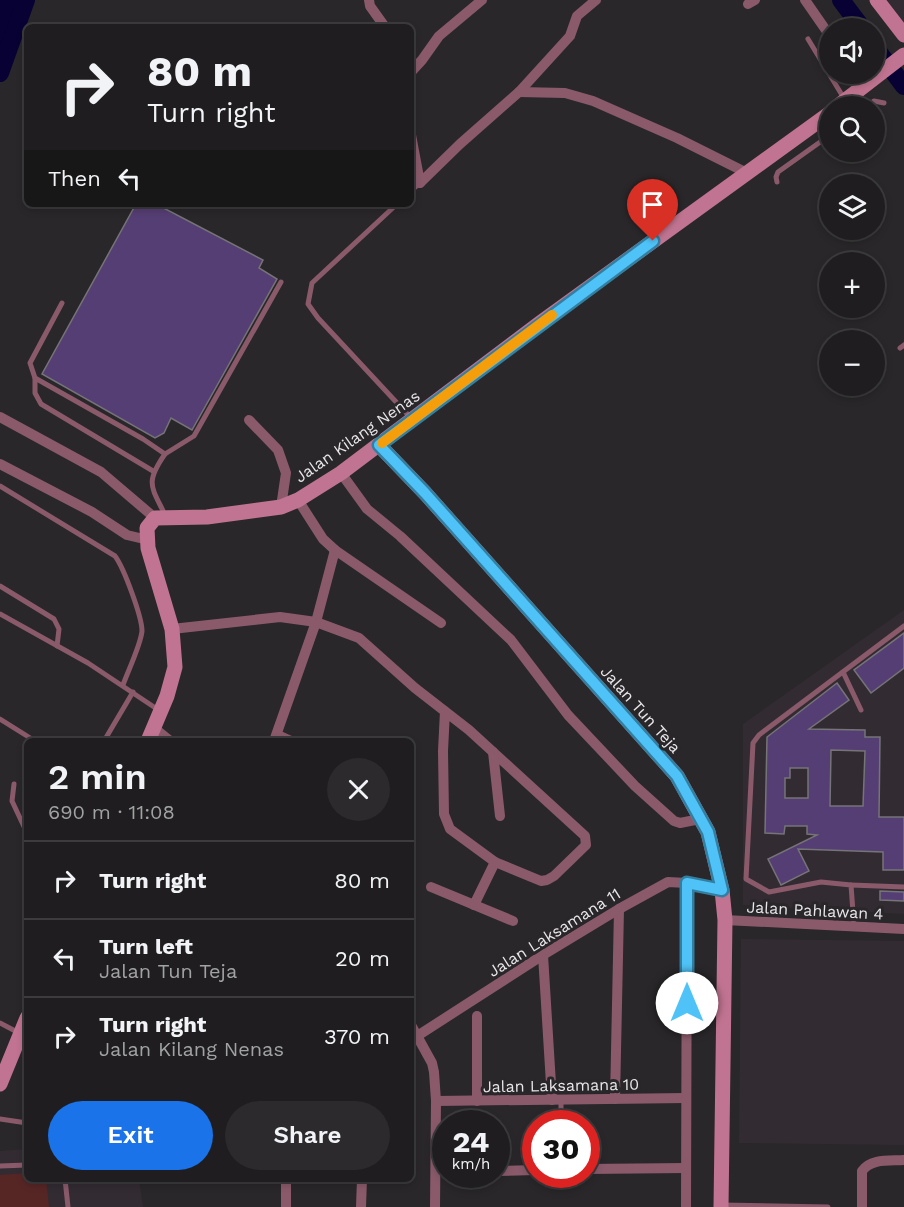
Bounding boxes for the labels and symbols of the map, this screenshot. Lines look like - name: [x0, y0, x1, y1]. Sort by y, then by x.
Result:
- pin: [627, 179, 678, 241]
- street label: Jalan Kilang Nenas: [291, 386, 423, 487]
- street label: Jalan Tun Teja: [597, 662, 685, 757]
- street label: Jalan Laksamana 11: [484, 884, 624, 981]
- street label: Jalan Pahlawan 4: [746, 897, 884, 924]
- position arrow: [655, 971, 719, 1035]
- street label: Jalan Laksamana 10: [483, 1075, 639, 1096]
- speed limit sign: 30: [522, 1110, 600, 1188]

